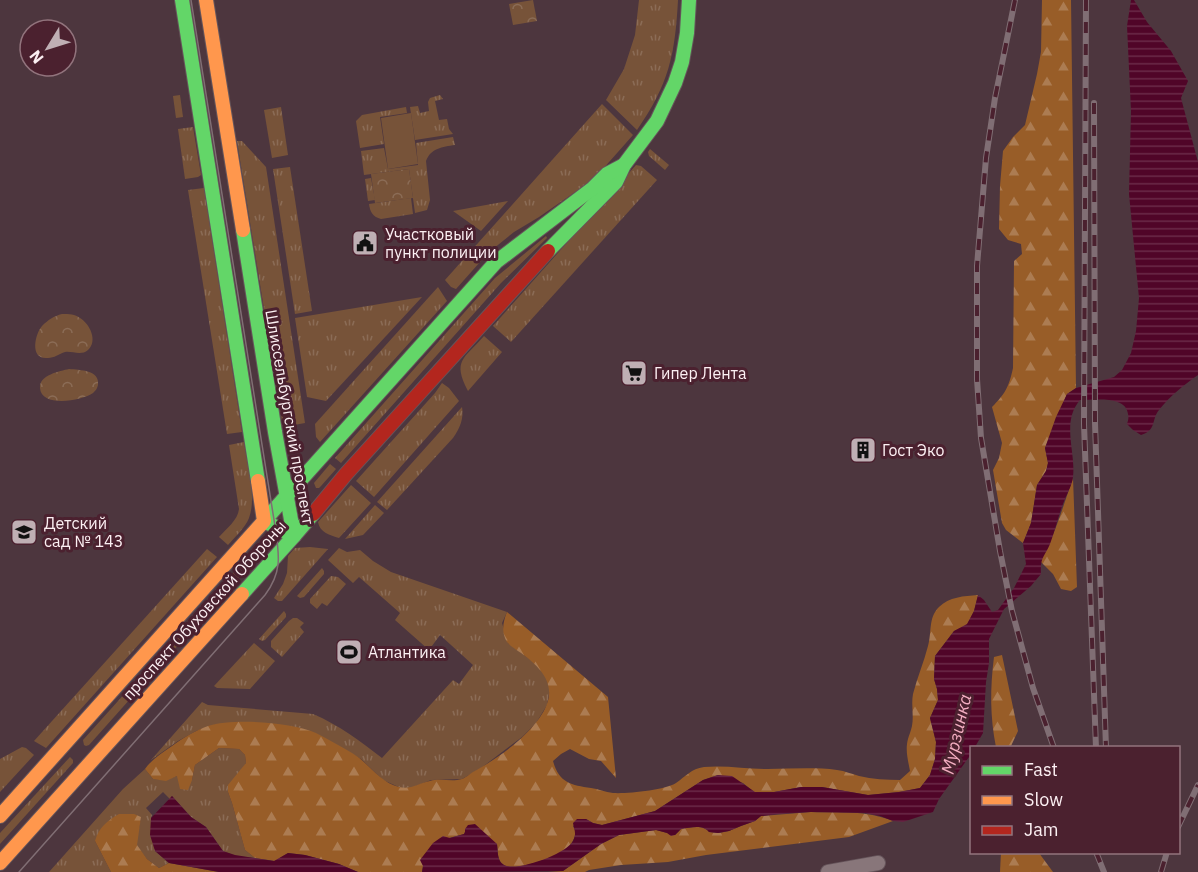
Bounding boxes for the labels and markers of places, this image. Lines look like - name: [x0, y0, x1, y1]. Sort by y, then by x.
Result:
- place label: Участковый пункт полиции: [385, 224, 497, 262]
- public building icon: Участковый пункт полиции: [350, 228, 380, 258]
- supermarket icon: Гипер Лента: [619, 358, 649, 388]
- place label: Гипер Лента: [654, 363, 747, 383]
- building icon: Гост Эко: [848, 435, 878, 465]
- place label: Гост Эко: [882, 440, 944, 460]
- place label: Детский сад № 143: [44, 513, 123, 551]
- school or university icon: Детский сад № 143: [9, 517, 39, 547]
- sports icon: Атлантика: [334, 637, 364, 667]
- place label: Атлантика: [368, 642, 446, 662]

